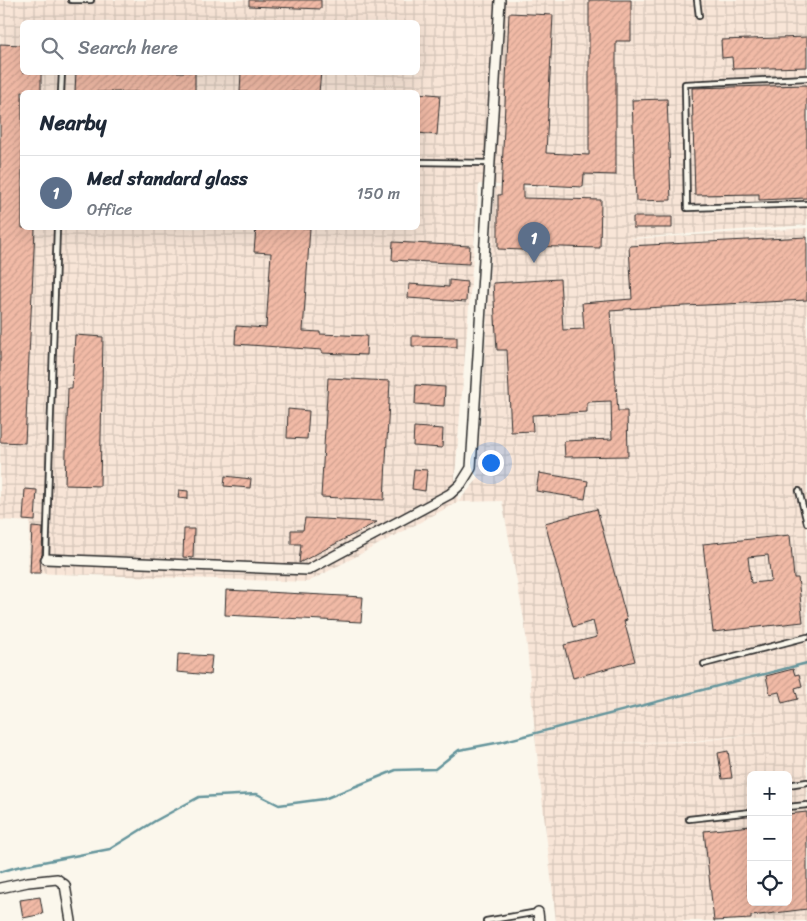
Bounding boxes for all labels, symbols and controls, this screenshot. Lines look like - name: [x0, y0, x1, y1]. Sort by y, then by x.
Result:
- search box: [20, 20, 420, 75]
- text: Search here: [78, 31, 178, 64]
- icon: search: [38, 34, 66, 62]
- text: Nearby: [40, 104, 106, 142]
- text: Med standard glass: [87, 162, 248, 195]
- text: 1: [53, 179, 59, 208]
- text: 150 m: [357, 179, 400, 208]
- text: Office: [87, 195, 132, 224]
- pin: 1: [518, 222, 550, 263]
- your location: [478, 450, 504, 476]
- map controls: [747, 771, 792, 906]
- button: +: [747, 771, 792, 816]
- button: −: [747, 816, 792, 861]
- button: locate: [747, 861, 792, 906]

